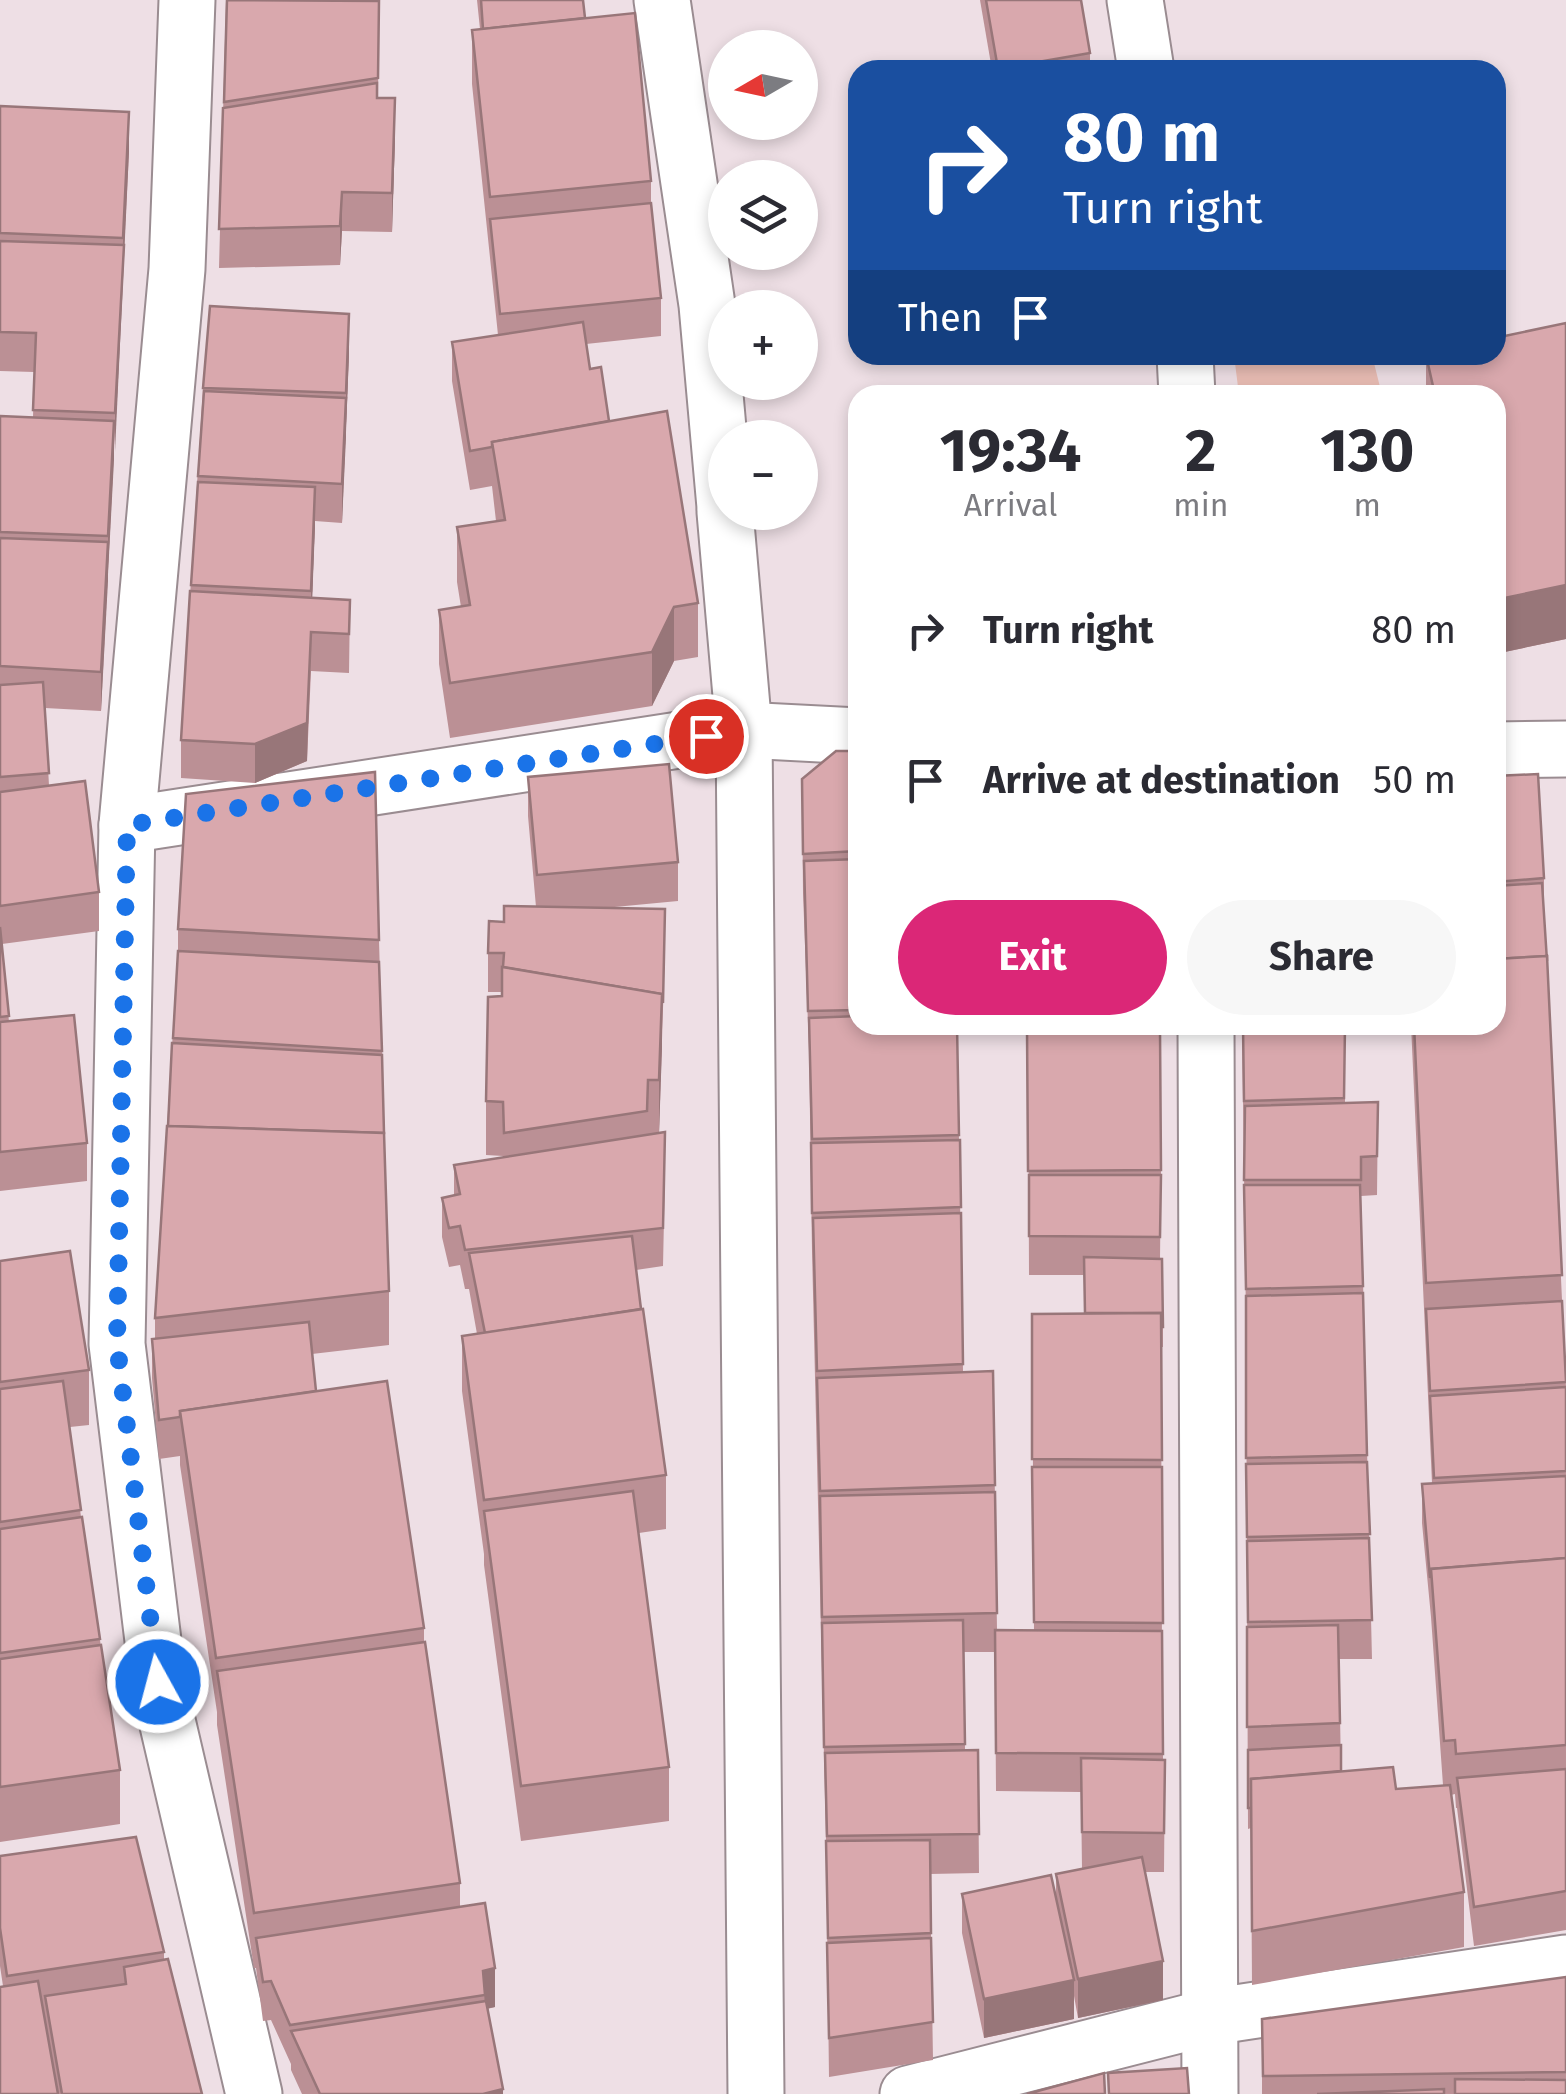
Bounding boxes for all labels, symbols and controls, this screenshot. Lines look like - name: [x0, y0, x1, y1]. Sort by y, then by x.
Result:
- north arrow: [708, 30, 818, 140]
- map controls: [708, 30, 818, 530]
- text: 80 m: [1063, 96, 1220, 180]
- icon: right: [898, 100, 1028, 230]
- button: layers: [708, 160, 818, 270]
- text: Turn right: [1063, 181, 1262, 235]
- button: +: [708, 290, 818, 400]
- icon: arrive: [1003, 290, 1058, 345]
- text: Then: [898, 295, 983, 341]
- text: 19:34: [940, 415, 1082, 487]
- text: 2: [1185, 415, 1216, 487]
- text: 130: [1320, 415, 1414, 487]
- button: −: [708, 420, 818, 530]
- text: Arrival: [964, 486, 1057, 524]
- text: min: [1173, 486, 1228, 524]
- text: m: [1353, 486, 1381, 524]
- icon: right: [898, 603, 953, 658]
- text: Turn right: [983, 607, 1153, 653]
- text: 80 m: [1371, 607, 1456, 653]
- pin: [664, 694, 749, 779]
- icon: arrive: [679, 709, 734, 764]
- icon: arrive: [898, 753, 953, 808]
- text: Arrive at destination: [983, 757, 1340, 803]
- text: 50 m: [1373, 757, 1456, 803]
- button: Exit: [898, 900, 1167, 1015]
- button: Share: [1187, 900, 1456, 1015]
- position arrow: [106, 1630, 210, 1734]

